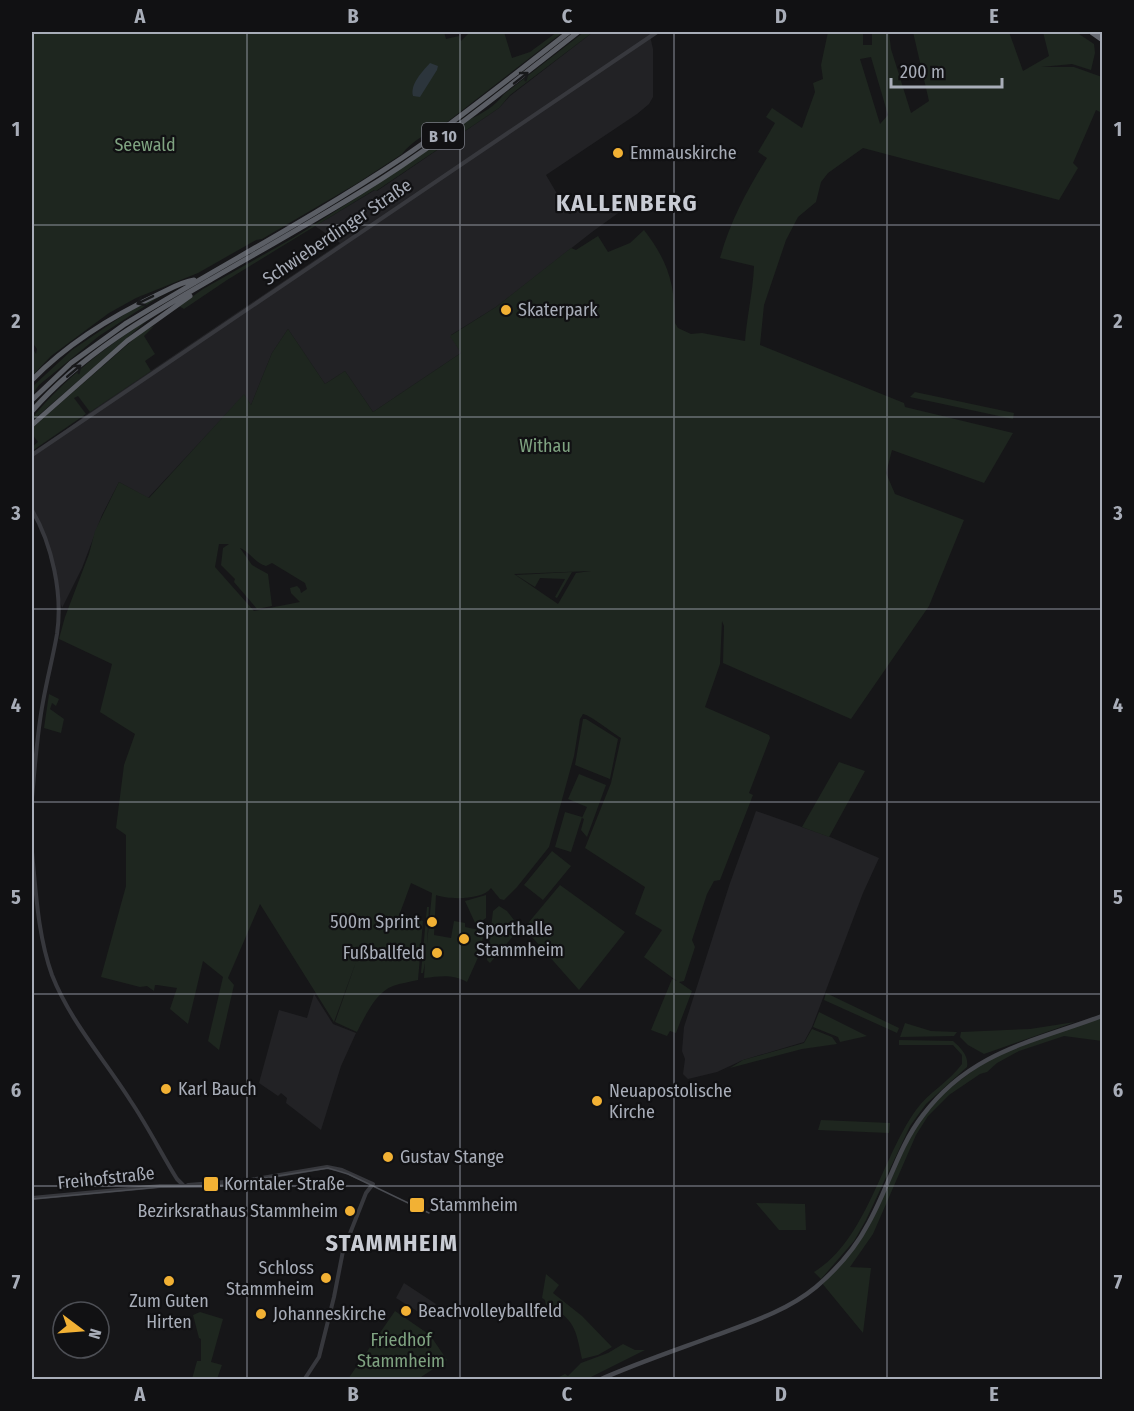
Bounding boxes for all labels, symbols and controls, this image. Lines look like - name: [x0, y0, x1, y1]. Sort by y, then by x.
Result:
- text: A: [134, 4, 147, 28]
- text: B: [347, 4, 359, 28]
- text: C: [562, 4, 573, 28]
- text: D: [775, 4, 787, 28]
- text: E: [989, 4, 999, 28]
- scale bar: [891, 51, 1002, 89]
- text: 200 m: [900, 61, 945, 83]
- one-way arrow: [512, 71, 528, 84]
- text: 1: [12, 117, 20, 141]
- text: 1: [1114, 117, 1122, 141]
- road number: B 10: [422, 123, 464, 149]
- park label: Seewald: [114, 134, 176, 156]
- place label: Emmauskirche: [630, 142, 737, 164]
- marker: Emmauskirche: [611, 146, 625, 160]
- street label: Schwieberdinger Straße: [258, 174, 416, 290]
- district label: KALLENBERG: [556, 189, 698, 217]
- one-way arrow: [137, 295, 155, 307]
- place label: Skaterpark: [518, 299, 598, 321]
- marker: Skaterpark: [499, 303, 513, 317]
- text: 2: [10, 309, 21, 333]
- text: 2: [1112, 309, 1123, 333]
- one-way arrow: [66, 364, 81, 378]
- park label: Withau: [519, 435, 571, 457]
- text: 3: [10, 501, 21, 525]
- text: 3: [1112, 501, 1123, 525]
- text: 4: [11, 693, 21, 717]
- text: 4: [1113, 693, 1123, 717]
- text: 5: [11, 885, 21, 909]
- text: 5: [1113, 885, 1123, 909]
- place label: 500m Sprint: [330, 911, 420, 933]
- marker: 500m Sprint: [425, 915, 439, 929]
- place label: Sporthalle Stammheim: [476, 918, 564, 961]
- marker: Sporthalle Stammheim: [457, 932, 471, 946]
- place label: Fußballfeld: [343, 942, 425, 964]
- marker: Fußballfeld: [430, 946, 444, 960]
- text: 6: [11, 1078, 21, 1102]
- place label: Karl Bauch: [178, 1078, 257, 1100]
- text: 6: [1113, 1078, 1123, 1102]
- place label: Neuapostolische Kirche: [609, 1080, 732, 1123]
- marker: Karl Bauch: [159, 1082, 173, 1096]
- marker: Neuapostolische Kirche: [590, 1094, 604, 1108]
- place label: Gustav Stange: [400, 1146, 504, 1168]
- marker: Gustav Stange: [381, 1150, 395, 1164]
- street label: Freihofstraße: [56, 1162, 156, 1194]
- place label: Korntaler Straße: [224, 1173, 345, 1195]
- marker: Korntaler Straße: [202, 1175, 220, 1193]
- place label: Stammheim: [430, 1194, 518, 1216]
- marker: Stammheim: [408, 1196, 426, 1214]
- place label: Bezirksrathaus Stammheim: [137, 1200, 338, 1222]
- marker: Bezirksrathaus Stammheim: [343, 1204, 357, 1218]
- district label: STAMMHEIM: [325, 1229, 459, 1257]
- place label: Schloss Stammheim: [226, 1257, 314, 1300]
- text: 7: [12, 1270, 21, 1294]
- text: 7: [1114, 1270, 1123, 1294]
- marker: Schloss Stammheim: [319, 1271, 333, 1285]
- marker: Zum Guten Hirten: [162, 1274, 176, 1288]
- place label: Zum Guten Hirten: [129, 1290, 209, 1333]
- north arrow: [51, 1300, 111, 1360]
- place label: Beachvolleyballfeld: [418, 1300, 562, 1322]
- place label: Johanneskirche: [273, 1303, 386, 1325]
- marker: Beachvolleyballfeld: [399, 1304, 413, 1318]
- marker: Johanneskirche: [254, 1307, 268, 1321]
- text: N: [84, 1327, 105, 1341]
- park label: Friedhof Stammheim: [357, 1329, 445, 1372]
- text: A: [134, 1382, 147, 1406]
- text: B: [347, 1382, 359, 1406]
- text: C: [562, 1382, 573, 1406]
- text: D: [775, 1382, 787, 1406]
- text: E: [989, 1382, 999, 1406]

